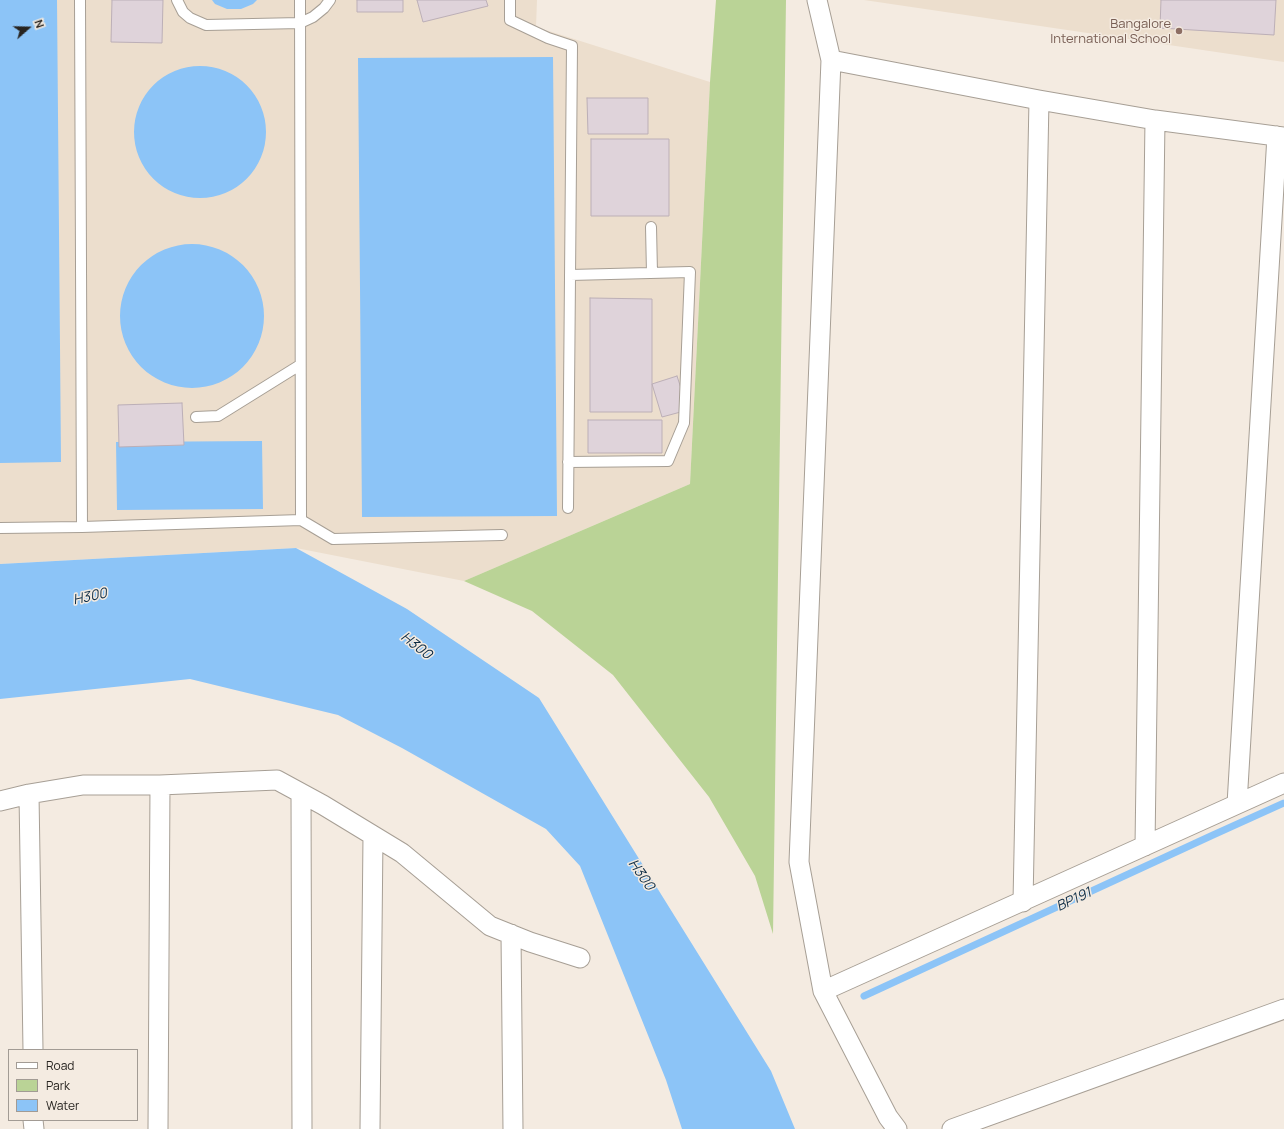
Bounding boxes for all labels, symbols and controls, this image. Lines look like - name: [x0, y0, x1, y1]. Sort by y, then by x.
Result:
- north arrow: [8, 8, 48, 48]
- place label: Bangalore International School: [1050, 16, 1171, 47]
- text: N: [31, 17, 48, 30]
- marker: Bangalore International School: [1174, 26, 1184, 36]
- water label: H300: [71, 585, 109, 609]
- water label: H300: [397, 629, 435, 663]
- water label: H300: [624, 856, 658, 894]
- water label: BP191: [1054, 885, 1094, 915]
- legend: [8, 1049, 138, 1121]
- text: Road: [46, 1057, 74, 1074]
- text: Park: [46, 1077, 70, 1094]
- text: Water: [46, 1097, 79, 1114]

